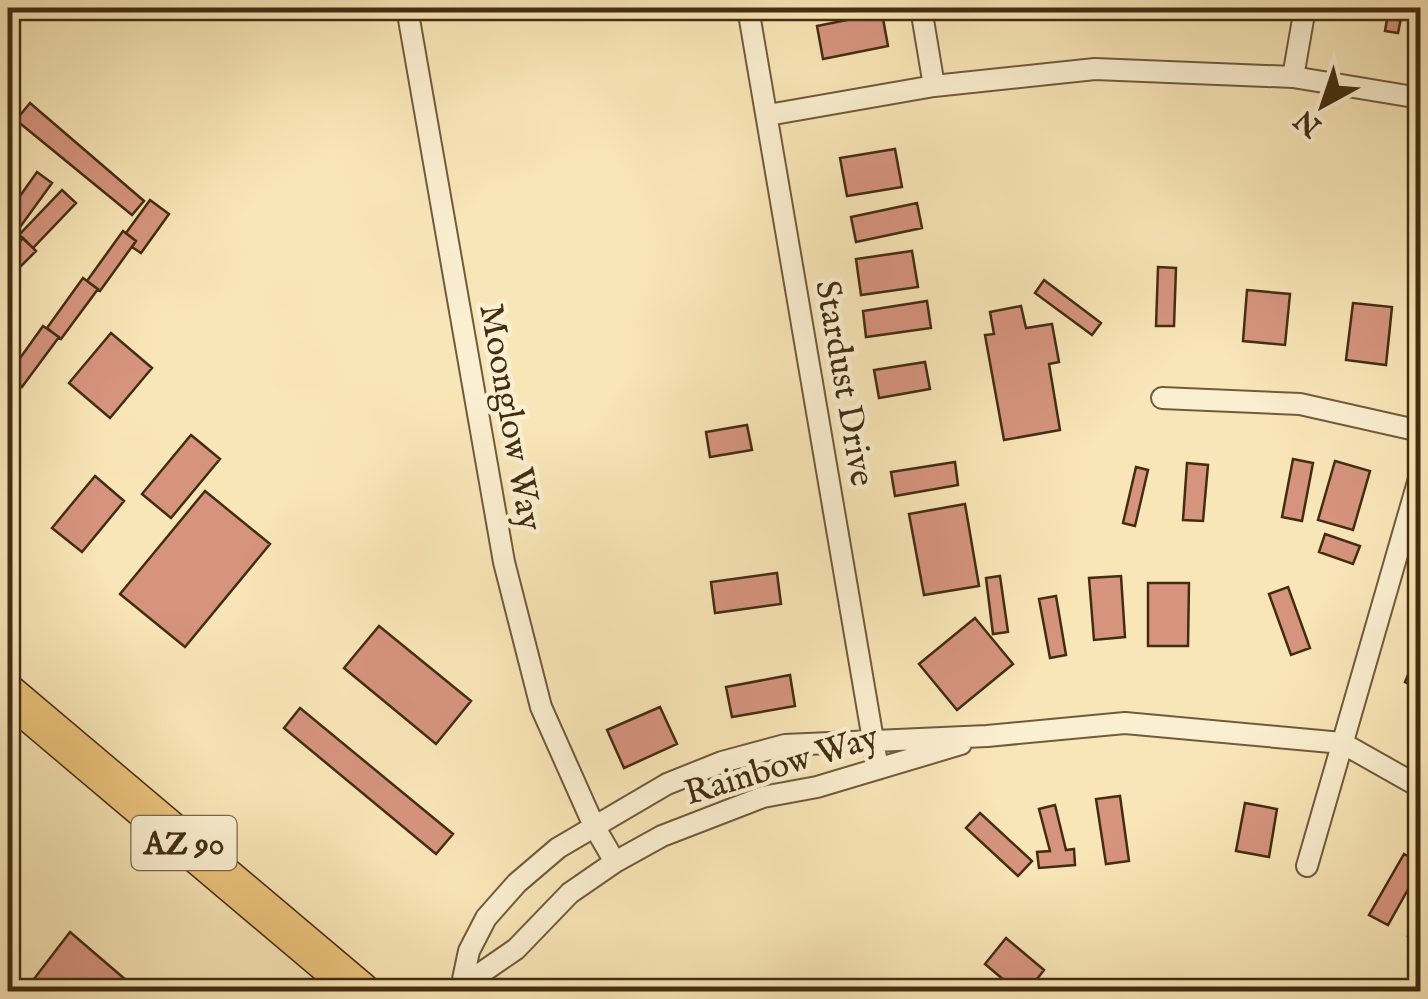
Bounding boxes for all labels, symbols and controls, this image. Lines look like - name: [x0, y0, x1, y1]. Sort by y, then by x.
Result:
- north arrow: [1273, 55, 1373, 155]
- text: N: [1288, 101, 1330, 144]
- street label: Stardust Drive: [803, 277, 884, 490]
- street label: Moonglow Way: [467, 301, 552, 535]
- street label: Rainbow Way: [679, 715, 885, 817]
- road number: AZ 90: [132, 816, 236, 870]

